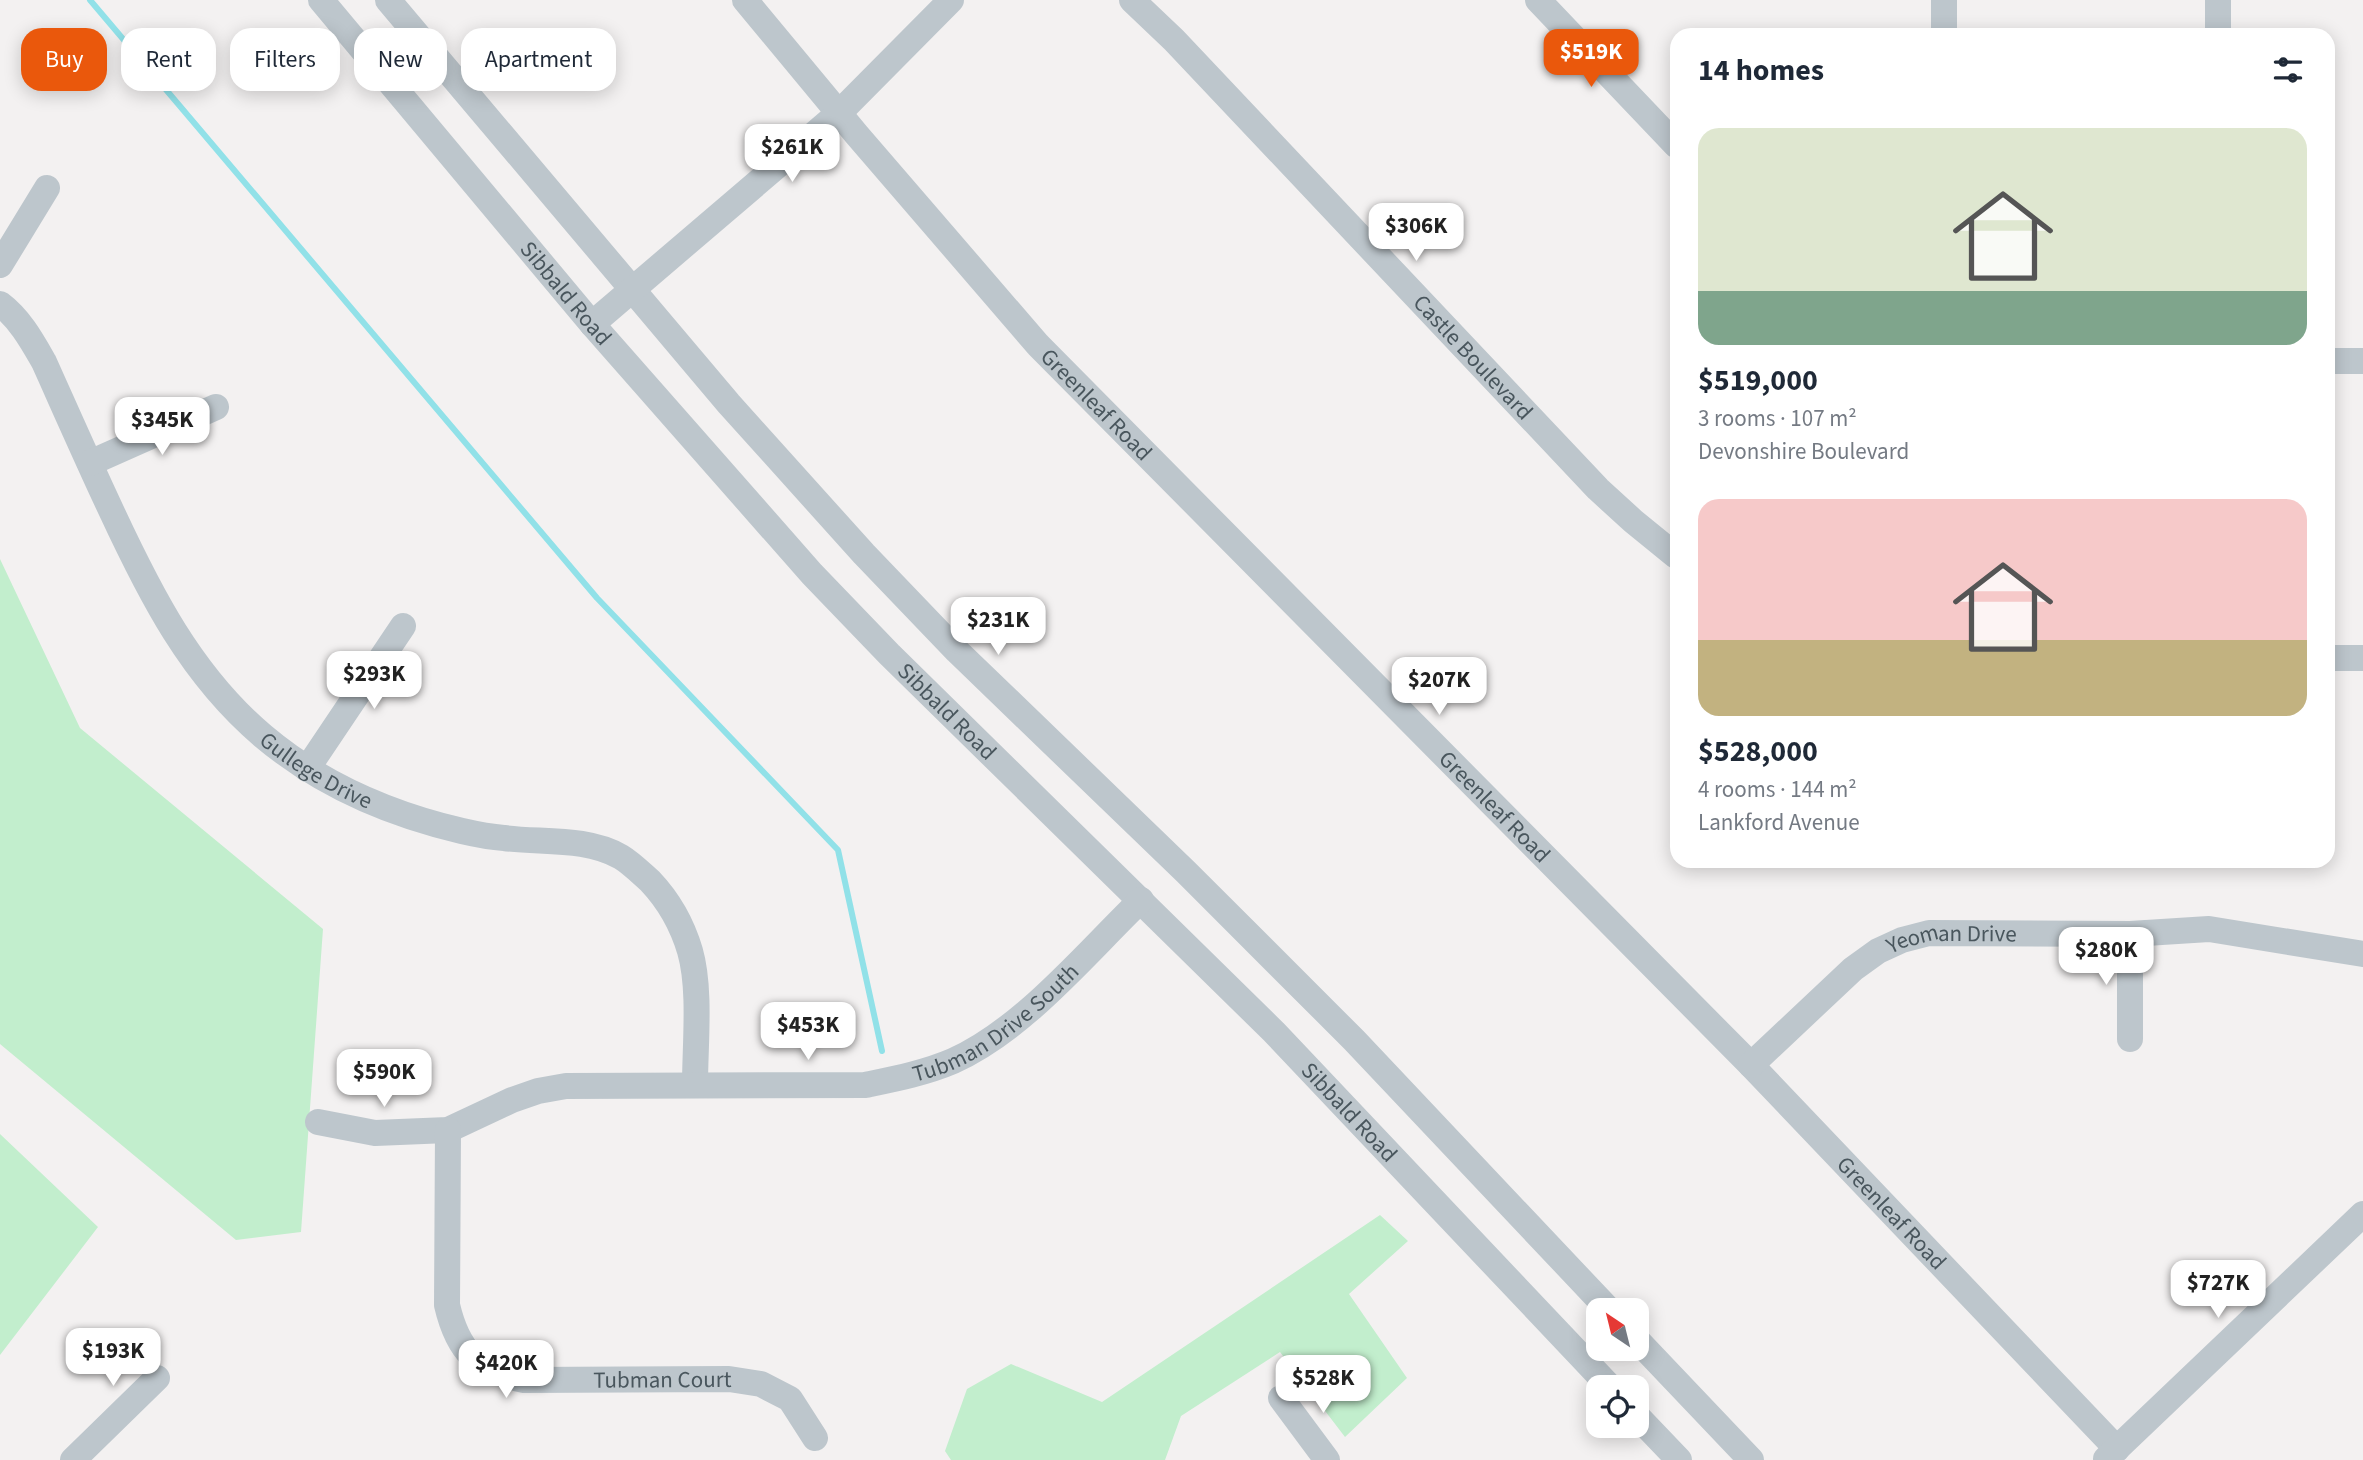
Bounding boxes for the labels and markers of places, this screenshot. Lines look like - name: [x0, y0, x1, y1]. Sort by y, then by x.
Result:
- pin: $519K: [1542, 29, 1640, 89]
- pin: $261K: [743, 124, 841, 184]
- pin: $306K: [1367, 204, 1465, 263]
- pin: $345K: [113, 398, 211, 457]
- pin: $231K: [949, 598, 1047, 657]
- pin: $293K: [325, 652, 423, 711]
- pin: $207K: [1390, 658, 1488, 717]
- pin: $280K: [2057, 928, 2155, 987]
- pin: $453K: [759, 1002, 857, 1062]
- pin: $590K: [335, 1050, 433, 1109]
- pin: $727K: [2169, 1260, 2267, 1320]
- pin: $193K: [64, 1328, 162, 1388]
- pin: $420K: [457, 1340, 555, 1400]
- pin: $528K: [1274, 1356, 1372, 1415]

